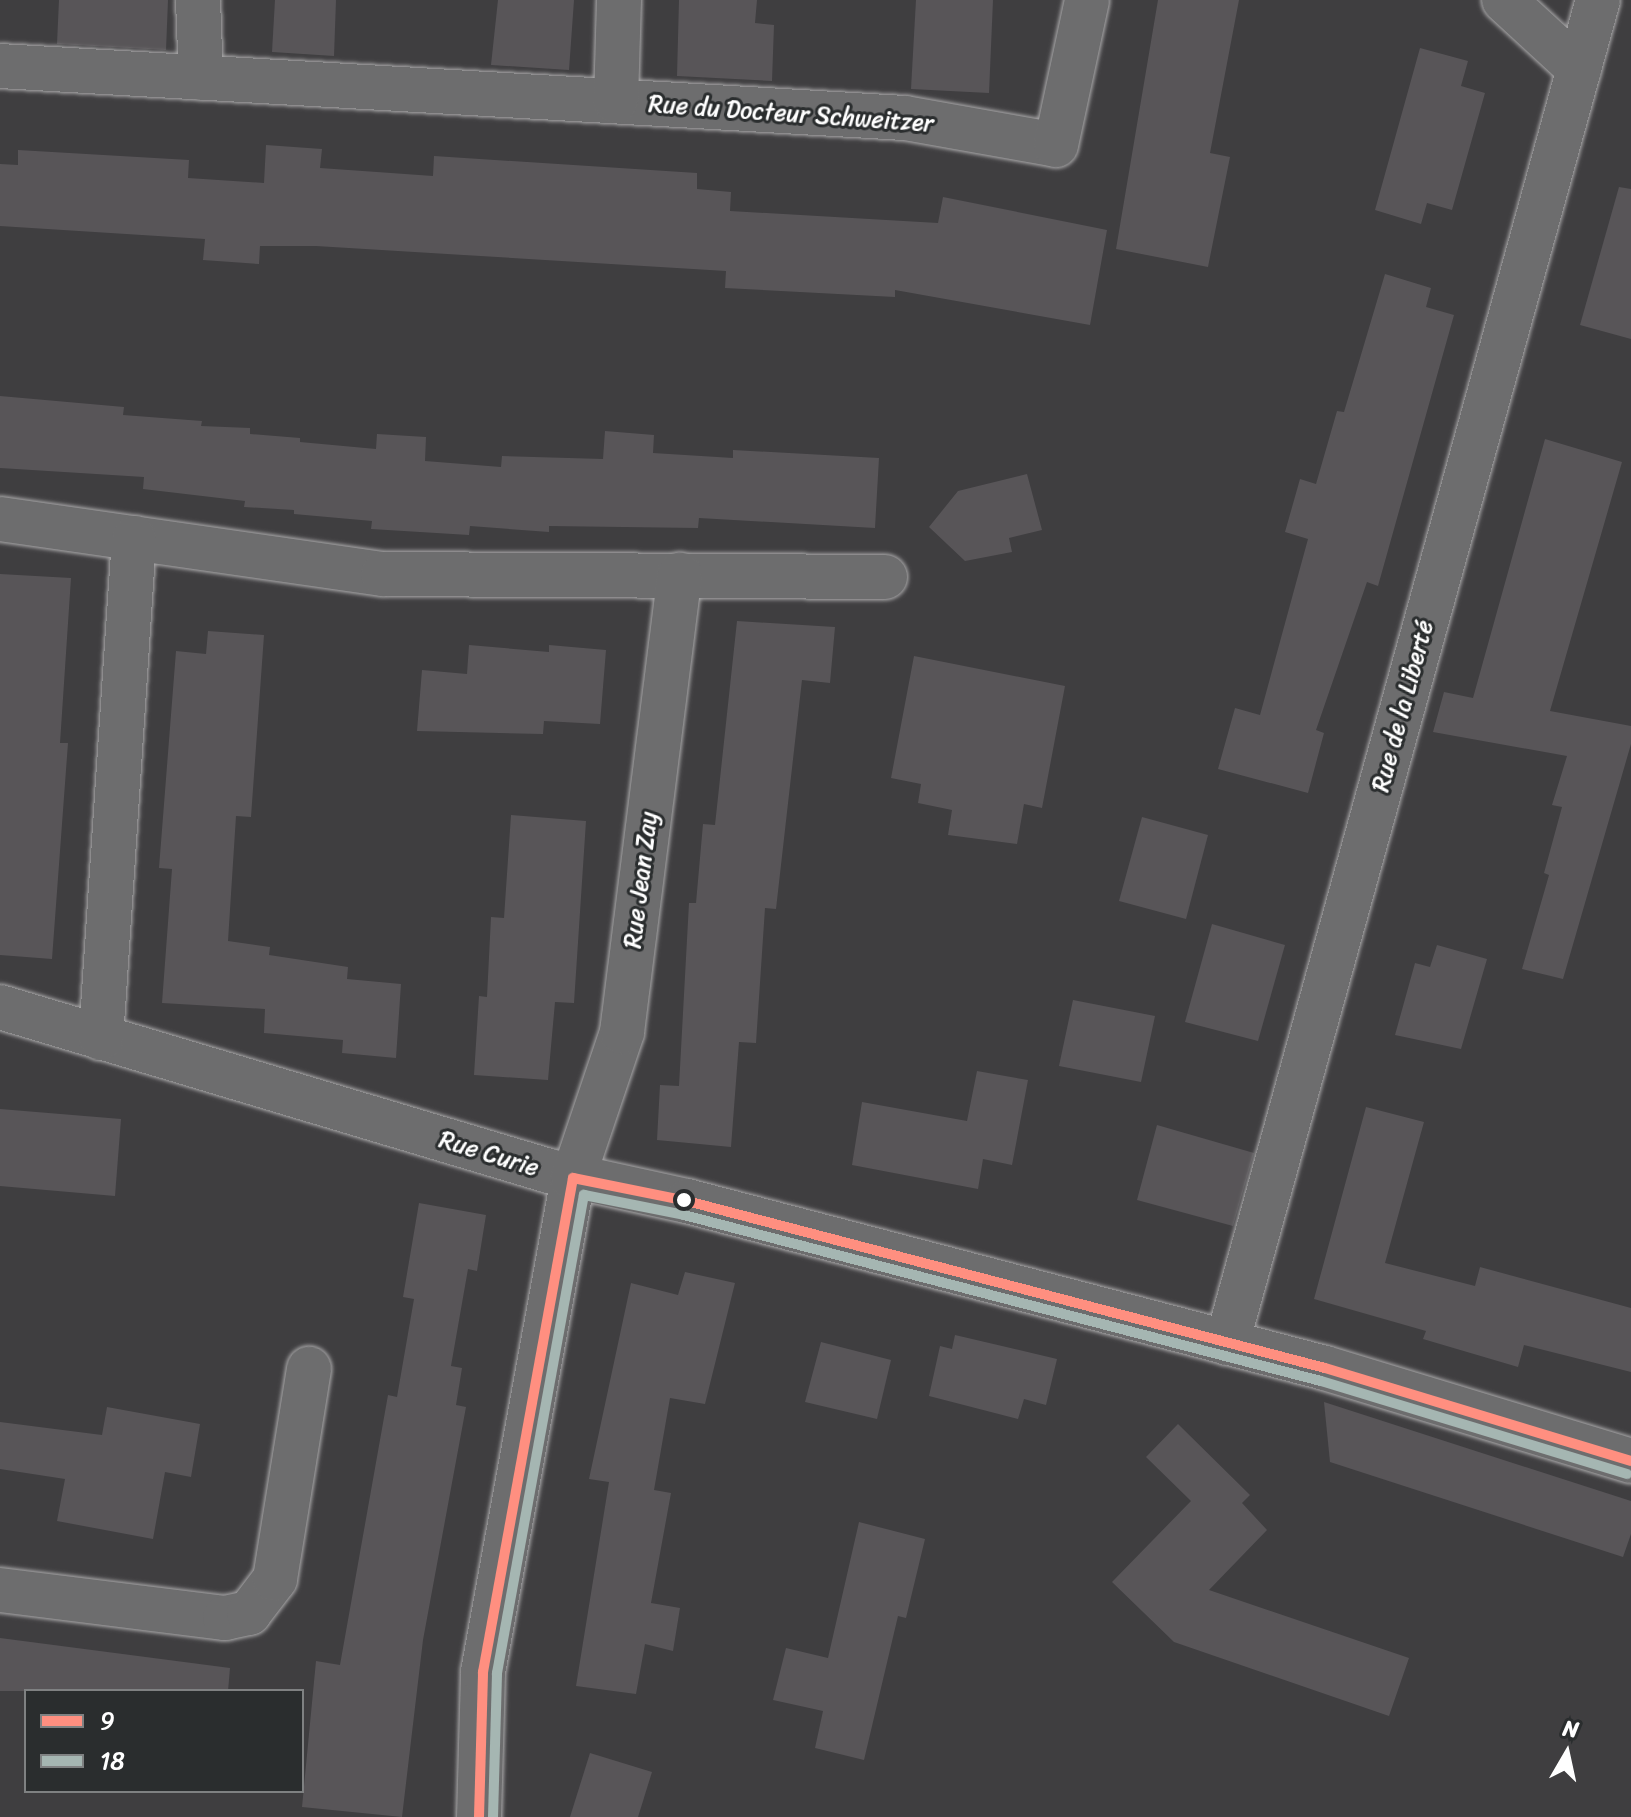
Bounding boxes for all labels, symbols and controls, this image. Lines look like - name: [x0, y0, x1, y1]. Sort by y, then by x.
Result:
- street label: Rue du Docteur Schweitzer: [647, 90, 935, 138]
- street label: Rue de la Liberté: [1366, 617, 1440, 795]
- street label: Rue Jean Zay: [618, 810, 664, 950]
- street label: Rue Curie: [436, 1125, 542, 1183]
- unlabelled marker: [676, 1192, 692, 1208]
- legend: [24, 1689, 304, 1793]
- text: 9: [100, 1700, 115, 1742]
- text: N: [1560, 1708, 1581, 1749]
- north arrow: [1527, 1713, 1607, 1793]
- text: 18: [100, 1740, 125, 1782]

